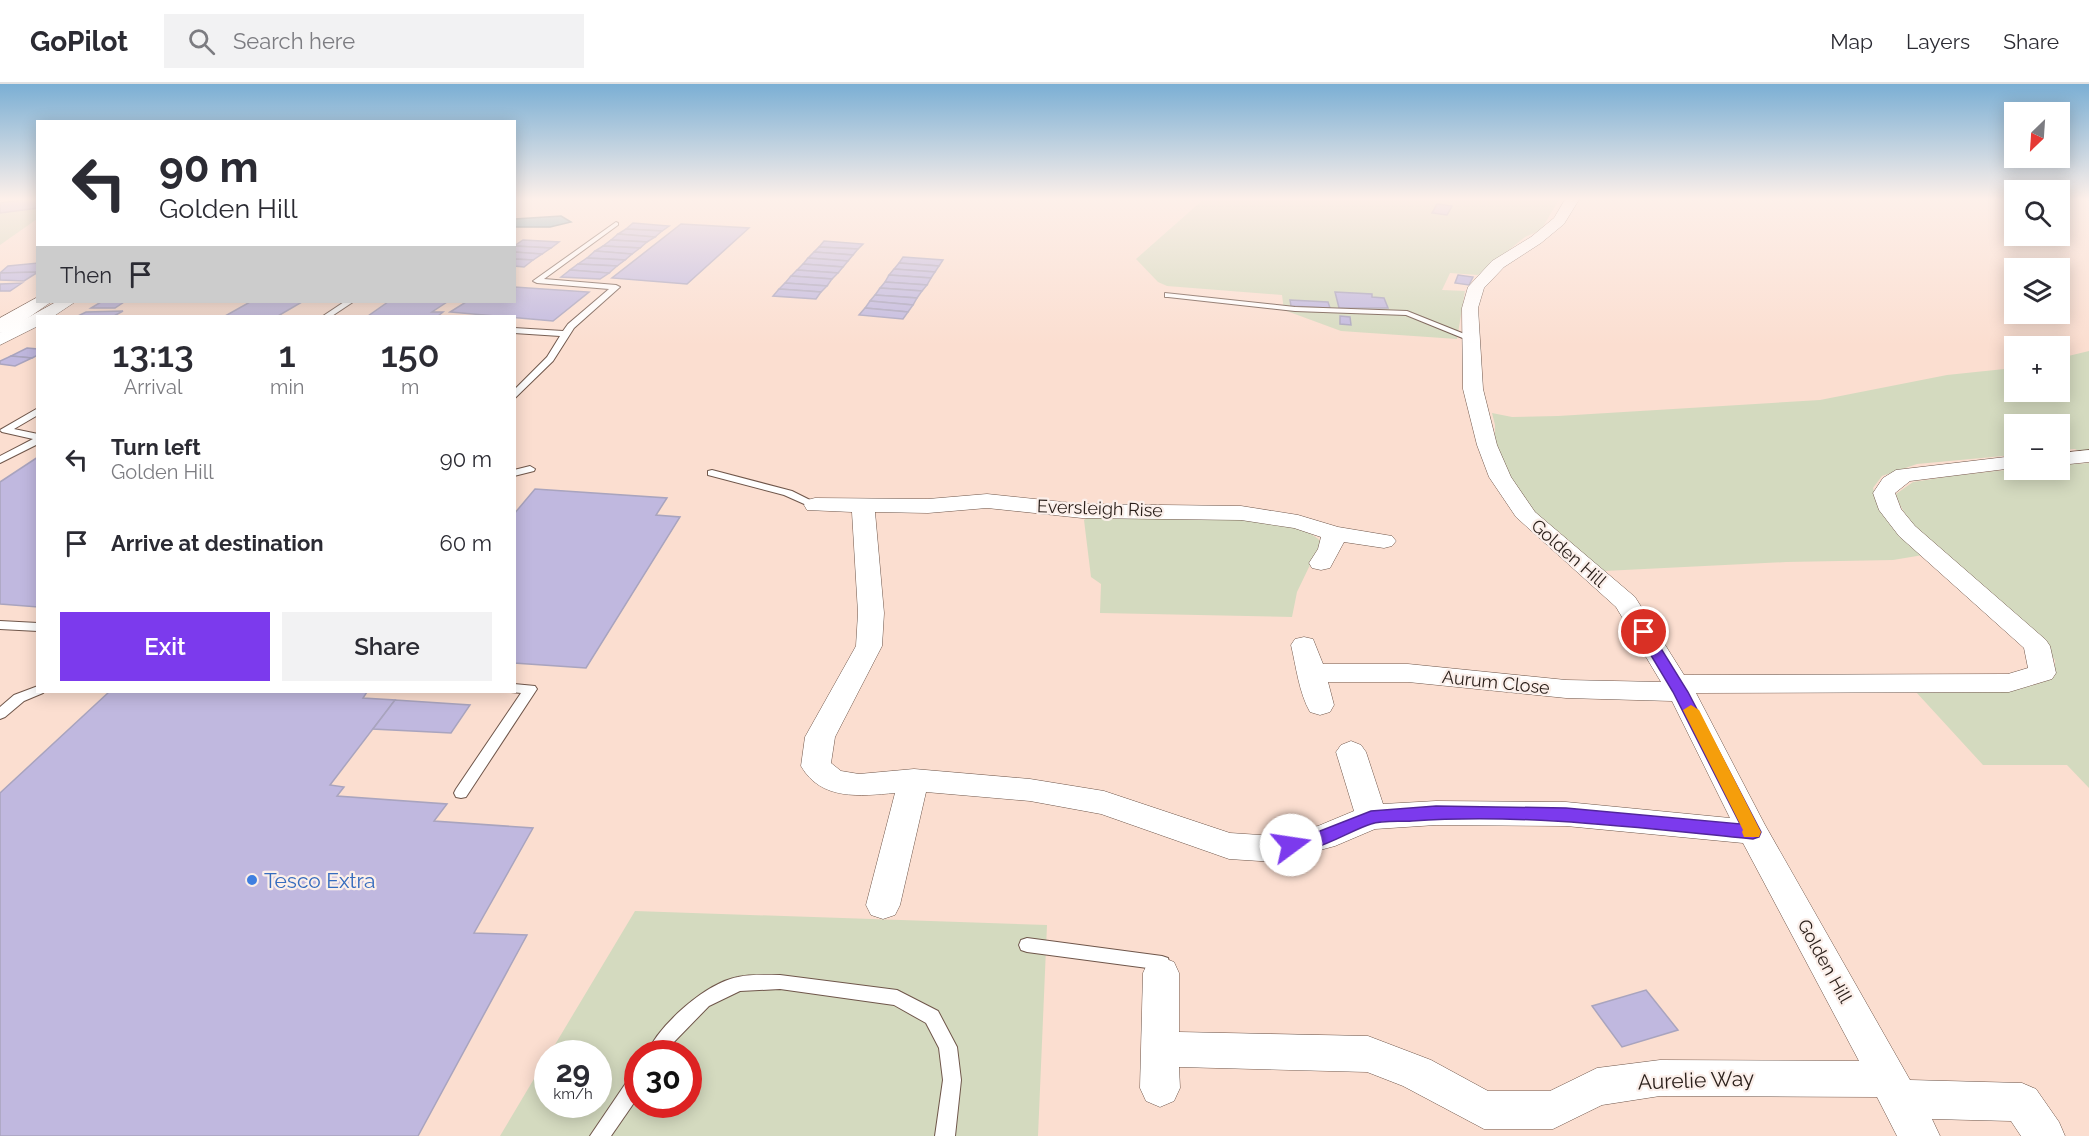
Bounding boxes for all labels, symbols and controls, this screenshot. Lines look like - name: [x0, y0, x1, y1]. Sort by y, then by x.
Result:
- search box: [164, 14, 584, 68]
- text: GoPilot: [30, 25, 128, 58]
- icon: search: [185, 25, 218, 58]
- text: Search here: [233, 28, 355, 54]
- text: Map: [1830, 29, 1873, 54]
- text: Layers: [1906, 29, 1970, 54]
- text: Share: [2003, 29, 2059, 54]
- north arrow: [2004, 102, 2070, 168]
- map controls: [2004, 102, 2070, 480]
- text: 90 m: [159, 143, 259, 192]
- icon: left: [60, 144, 138, 222]
- button: search: [2004, 180, 2070, 246]
- text: Golden Hill: [159, 193, 298, 224]
- icon: arrive: [124, 258, 157, 291]
- button: layers: [2004, 258, 2070, 324]
- text: Then: [60, 262, 112, 288]
- text: 13:13: [112, 333, 194, 375]
- text: 1: [279, 333, 296, 375]
- text: 150: [381, 333, 440, 375]
- button: +: [2004, 336, 2070, 402]
- text: Arrival: [124, 375, 182, 399]
- text: min: [270, 375, 304, 399]
- text: m: [401, 375, 419, 399]
- button: −: [2004, 414, 2070, 480]
- text: Turn left: [111, 434, 201, 460]
- icon: left: [60, 443, 93, 476]
- text: 90 m: [440, 446, 492, 472]
- text: Golden Hill: [111, 460, 214, 484]
- street label: Eversleigh Rise: [1037, 495, 1164, 521]
- street label: Golden Hill: [1527, 515, 1611, 591]
- icon: arrive: [60, 527, 93, 560]
- text: Arrive at destination: [111, 530, 324, 556]
- text: 60 m: [439, 530, 492, 556]
- pin: [1618, 606, 1669, 657]
- button: Exit: [60, 612, 270, 681]
- button: Share: [282, 612, 492, 681]
- icon: arrive: [1627, 615, 1660, 648]
- street label: Aurum Close: [1441, 666, 1551, 698]
- position arrow: [1259, 813, 1323, 877]
- place label: Tesco Extra: [264, 868, 375, 893]
- marker: Tesco Extra: [245, 873, 259, 887]
- street label: Golden Hill: [1793, 916, 1857, 1007]
- speed limit sign: 30: [624, 1040, 702, 1118]
- text: 29: [556, 1054, 590, 1089]
- street label: Aurelie Way: [1637, 1065, 1755, 1095]
- text: km/h: [553, 1085, 593, 1103]

